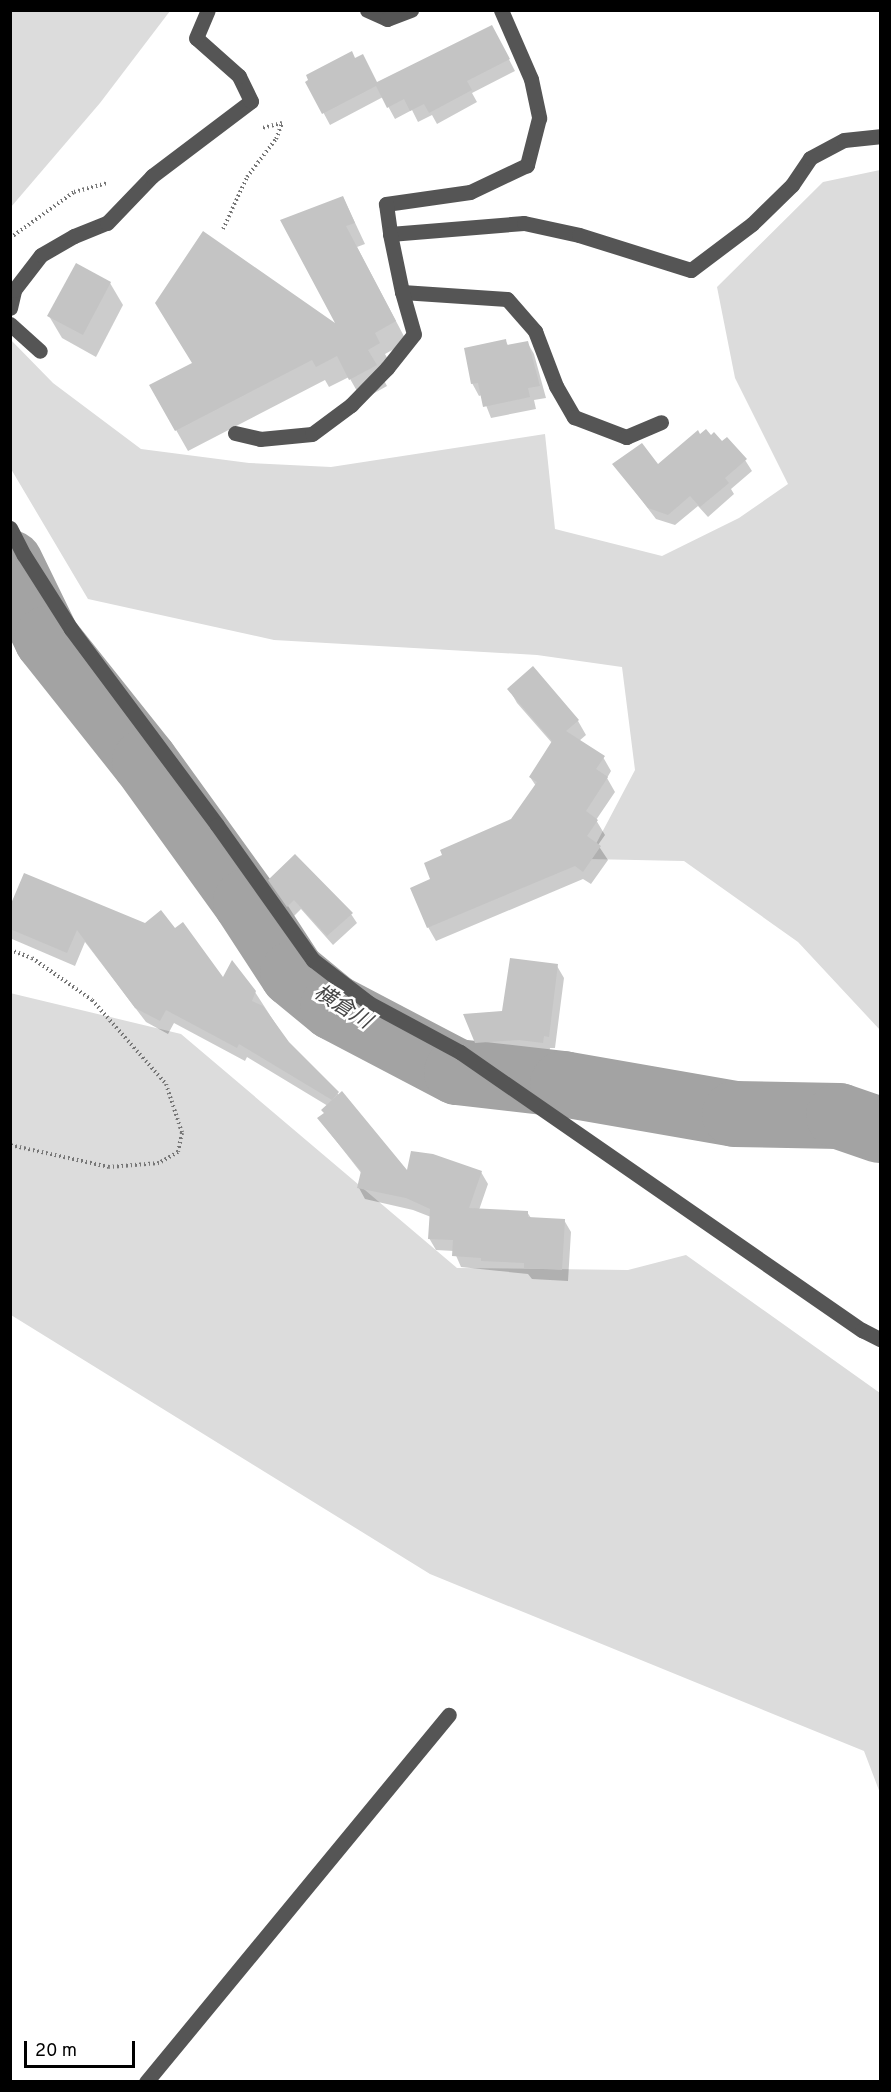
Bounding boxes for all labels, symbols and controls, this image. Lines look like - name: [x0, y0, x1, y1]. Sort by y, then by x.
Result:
- water label: 横倉川: [309, 981, 375, 1035]
- scale bar: [27, 2029, 138, 2067]
- text: 20 m: [35, 2040, 77, 2063]

